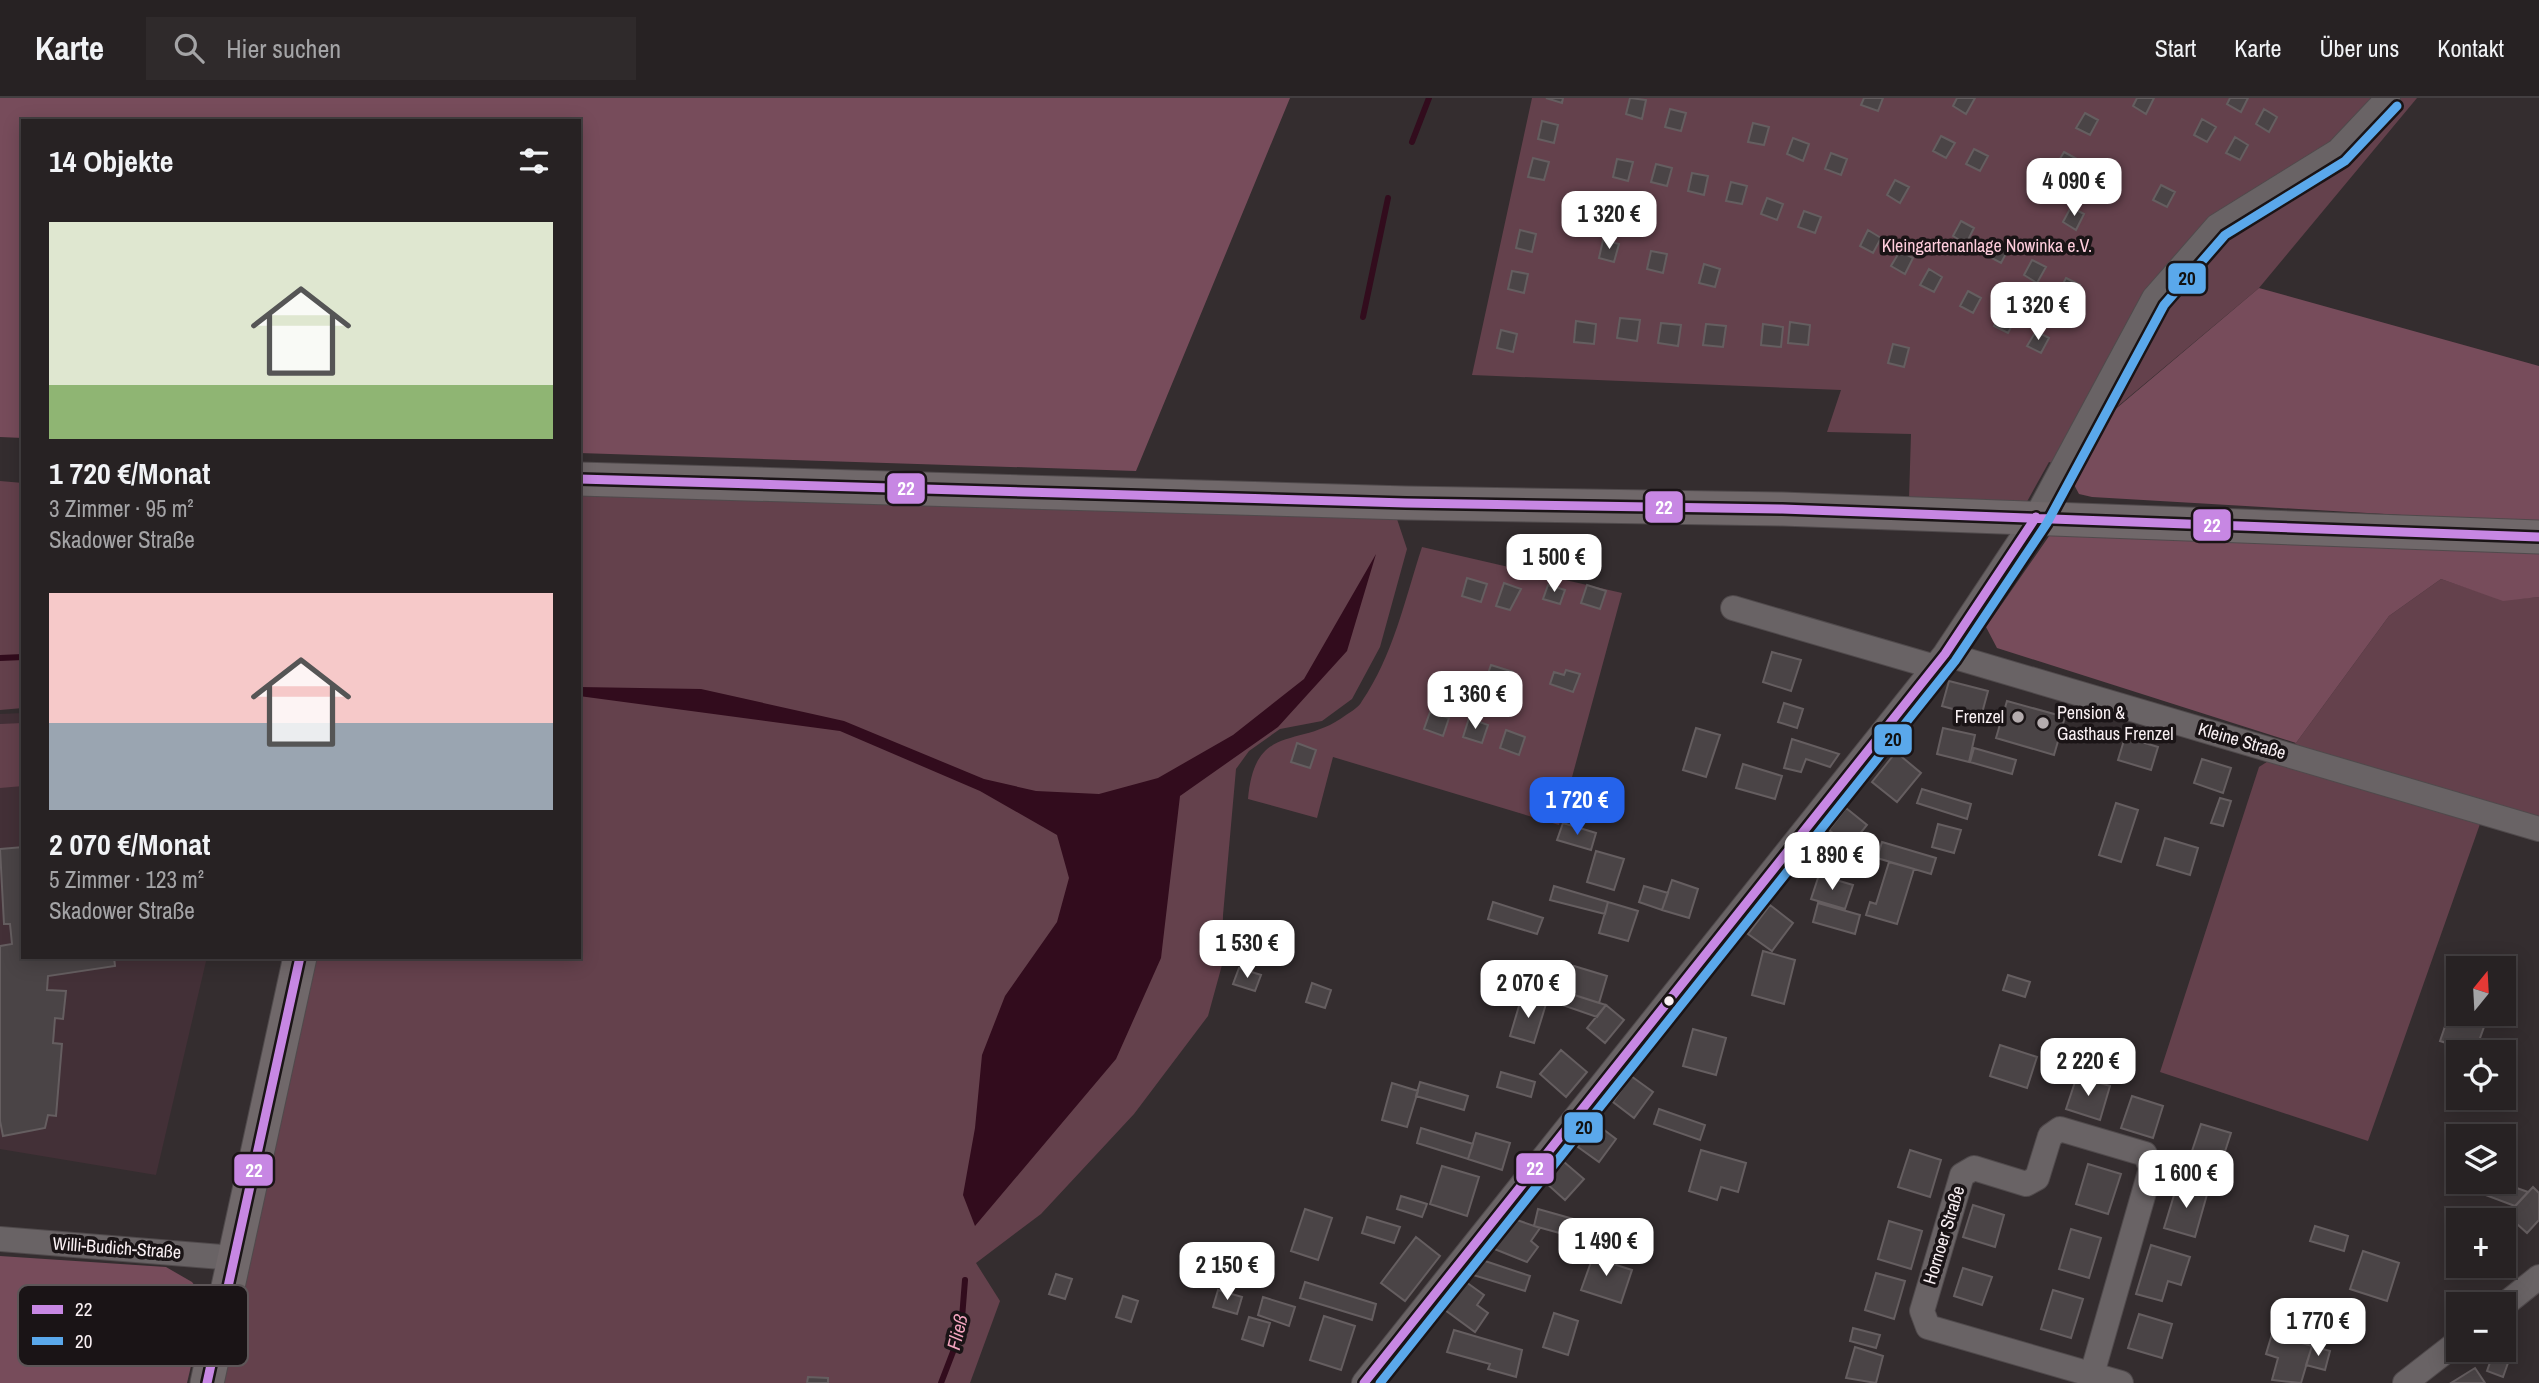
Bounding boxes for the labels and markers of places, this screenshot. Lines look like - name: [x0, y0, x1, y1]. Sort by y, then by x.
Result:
- pin: 4 090 €: [2009, 158, 2139, 218]
- pin: 1 320 €: [1544, 192, 1674, 251]
- pin: 1 320 €: [1973, 282, 2103, 342]
- pin: 1 500 €: [1489, 534, 1619, 594]
- pin: 1 360 €: [1410, 672, 1540, 731]
- place label: Pension & Gasthaus Frenzel: [2057, 700, 2174, 746]
- place label: Frenzel: [1955, 704, 2004, 729]
- marker: Frenzel: [2010, 709, 2026, 725]
- marker: Pension & Gasthaus Frenzel: [2035, 715, 2051, 731]
- pin: 1 720 €: [1512, 778, 1642, 837]
- pin: 1 890 €: [1767, 832, 1897, 892]
- pin: 1 530 €: [1182, 920, 1312, 980]
- pin: 2 070 €: [1463, 960, 1593, 1020]
- unlabelled marker: [1662, 994, 1676, 1008]
- pin: 2 220 €: [2023, 1038, 2153, 1098]
- pin: 1 600 €: [2121, 1150, 2251, 1210]
- pin: 1 490 €: [1541, 1218, 1671, 1278]
- pin: 2 150 €: [1162, 1242, 1292, 1302]
- pin: 1 770 €: [2253, 1298, 2383, 1358]

